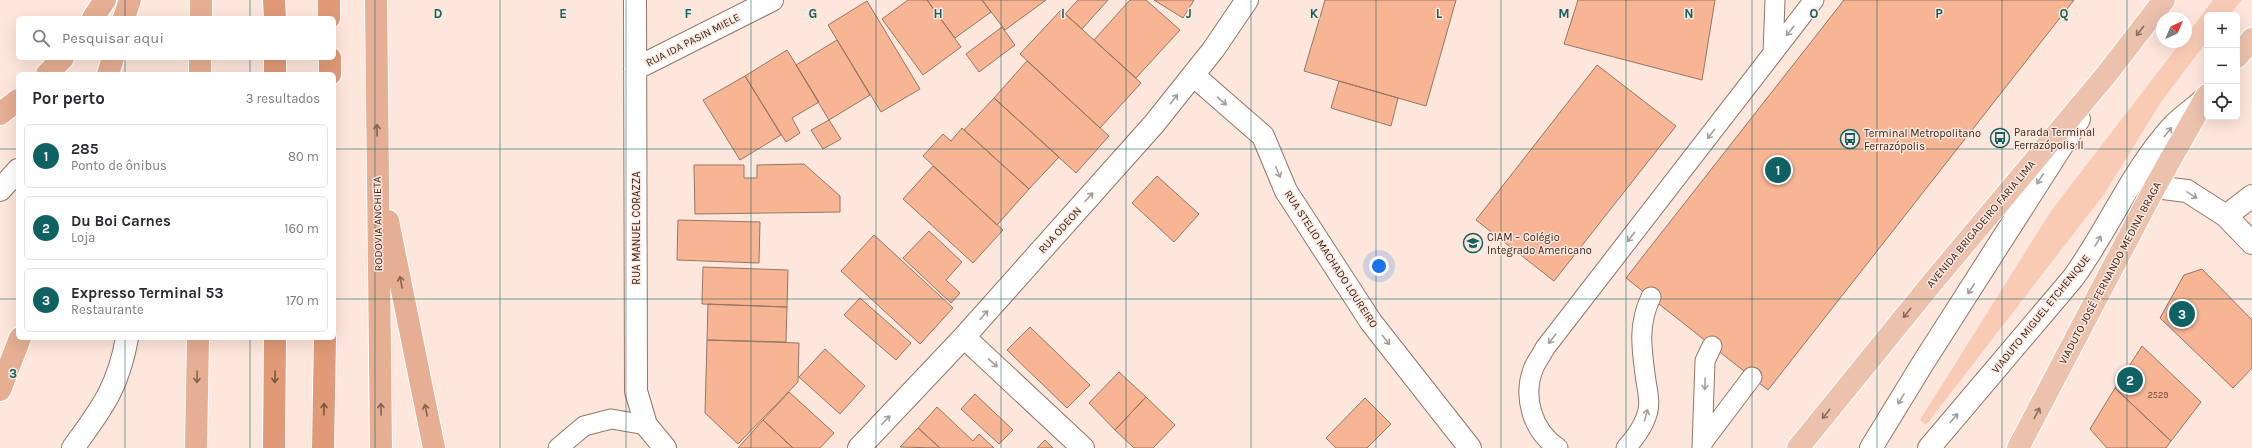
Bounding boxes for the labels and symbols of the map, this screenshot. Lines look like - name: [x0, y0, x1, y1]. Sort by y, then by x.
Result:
- text: D: [434, 6, 443, 21]
- text: E: [559, 6, 567, 21]
- text: F: [684, 6, 692, 21]
- text: G: [809, 6, 817, 21]
- text: H: [933, 6, 943, 21]
- text: I: [1061, 6, 1065, 21]
- text: J: [1186, 6, 1192, 21]
- text: K: [1310, 6, 1319, 21]
- text: L: [1436, 6, 1443, 21]
- text: M: [1558, 6, 1570, 21]
- text: N: [1684, 6, 1694, 21]
- text: O: [1810, 6, 1819, 21]
- text: P: [1935, 6, 1943, 21]
- text: Q: [2060, 6, 2069, 21]
- street label: RUA IDA PASIN MIELE: [644, 11, 742, 69]
- north arrow: [2156, 12, 2192, 48]
- one-way arrow: [1786, 25, 1794, 36]
- one-way arrow: [2136, 25, 2144, 36]
- one-way arrow: [1170, 93, 1179, 104]
- one-way arrow: [1217, 96, 1228, 105]
- one-way arrow: [373, 124, 381, 137]
- place label: Parada Terminal Ferrazópolis II: [2014, 126, 2095, 152]
- place label: Terminal Metropolitano Ferrazópolis: [1864, 127, 1981, 153]
- bus stop icon: Parada Terminal Ferrazópolis II: [1989, 127, 2011, 149]
- one-way arrow: [2164, 127, 2173, 138]
- one-way arrow: [1706, 128, 1715, 139]
- bus stop icon: Terminal Metropolitano Ferrazópolis: [1839, 128, 1861, 150]
- pin: 1: [1765, 155, 1791, 185]
- street label: AVENIDA BRIGADEIRO FARIA LIMA: [1924, 157, 2039, 290]
- one-way arrow: [1275, 166, 1282, 178]
- street label: RUA MANUEL CORAZZA: [630, 171, 643, 285]
- one-way arrow: [2036, 173, 2044, 185]
- street label: RODOVIA ANCHIETA: [371, 176, 385, 272]
- street label: VIADUTO JOSÉ FERNANDO MEDINA BRAGA: [2054, 178, 2164, 366]
- street label: RUA STELIO MACHADO LOUREIRO: [1282, 188, 1380, 330]
- one-way arrow: [2186, 191, 2197, 199]
- one-way arrow: [1085, 192, 1094, 202]
- street label: RUA ODEON: [1036, 204, 1084, 256]
- place label: CIAM – Colégio Integrado Americano: [1487, 231, 1592, 257]
- one-way arrow: [1627, 231, 1636, 242]
- school or university icon: CIAM – Colégio Integrado Americano: [1462, 232, 1484, 254]
- one-way arrow: [2094, 236, 2102, 247]
- street label: VIADUTO MIGUEL ETCHENIQUE: [1989, 252, 2093, 376]
- your location: [1369, 256, 1389, 276]
- one-way arrow: [396, 276, 404, 289]
- one-way arrow: [1966, 283, 1974, 295]
- pin: 3: [2169, 299, 2195, 329]
- one-way arrow: [1903, 308, 1912, 318]
- one-way arrow: [979, 310, 989, 320]
- one-way arrow: [1548, 334, 1556, 345]
- one-way arrow: [1381, 335, 1390, 346]
- one-way arrow: [988, 359, 998, 368]
- pin: 2: [2117, 365, 2143, 395]
- text: 3: [9, 366, 17, 381]
- one-way arrow: [193, 370, 201, 383]
- one-way arrow: [271, 370, 279, 383]
- one-way arrow: [1701, 377, 1708, 390]
- house number: 2529: [2148, 390, 2168, 400]
- one-way arrow: [1897, 393, 1905, 405]
- one-way arrow: [320, 403, 328, 416]
- one-way arrow: [377, 403, 385, 416]
- one-way arrow: [422, 404, 430, 417]
- one-way arrow: [2033, 408, 2041, 420]
- one-way arrow: [1643, 409, 1650, 422]
- one-way arrow: [1821, 409, 1830, 420]
- one-way arrow: [1950, 413, 1959, 424]
- one-way arrow: [881, 415, 890, 425]

